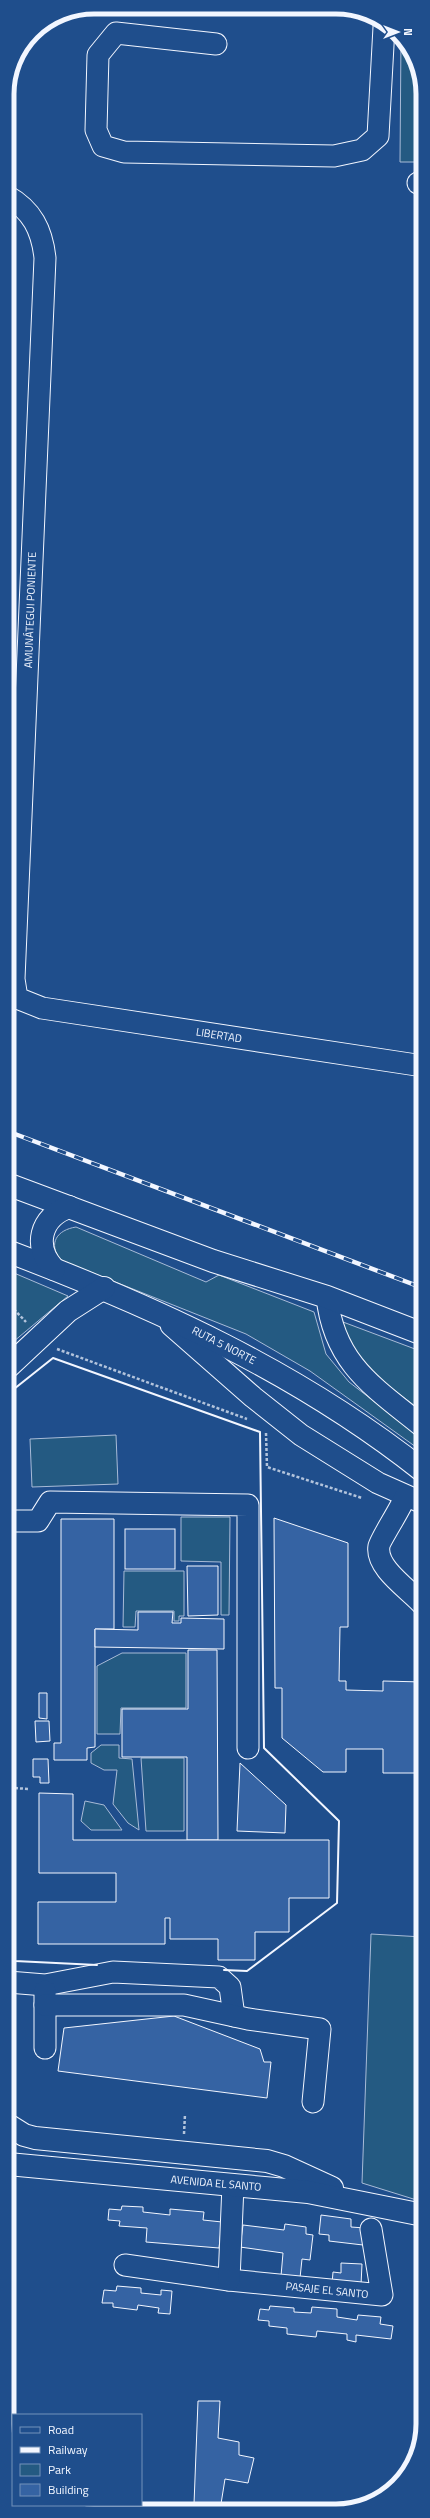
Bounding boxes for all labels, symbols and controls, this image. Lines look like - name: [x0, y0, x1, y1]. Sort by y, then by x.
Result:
- north arrow: [378, 12, 418, 52]
- text: N: [400, 28, 416, 36]
- street label: AMUNÁTEGUI PONIENTE: [20, 552, 40, 668]
- street label: LIBERTAD: [195, 1023, 243, 1047]
- street label: RUTA 5 NORTE: [189, 1322, 259, 1368]
- street label: AVENIDA EL SANTO: [170, 2171, 262, 2195]
- street label: PASAJE EL SANTO: [285, 2278, 369, 2302]
- legend: [12, 2414, 142, 2506]
- text: Road: [48, 2420, 74, 2439]
- text: Railway: [48, 2440, 88, 2459]
- text: Park: [48, 2460, 71, 2479]
- text: Building: [48, 2480, 89, 2499]

